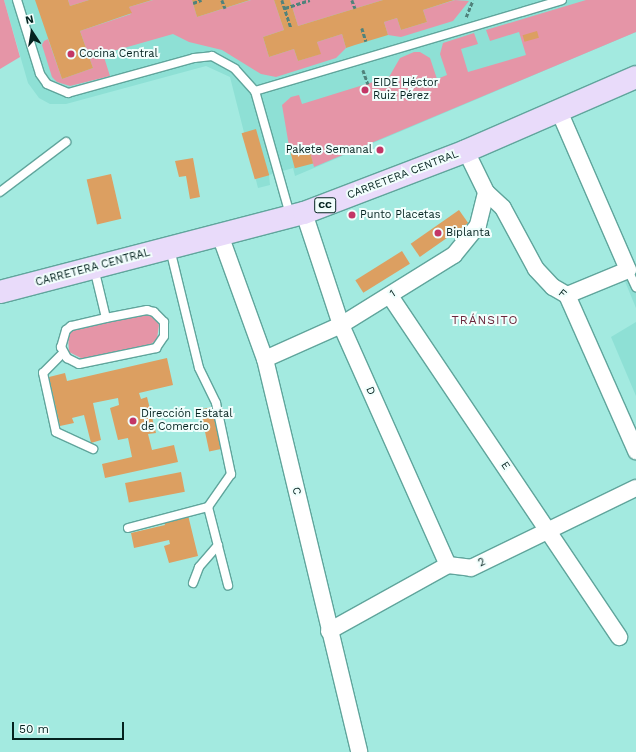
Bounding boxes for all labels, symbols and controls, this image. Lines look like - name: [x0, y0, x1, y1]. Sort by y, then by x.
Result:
- north arrow: [12, 12, 52, 52]
- text: N: [24, 13, 35, 27]
- place label: Cocina Central: [79, 47, 158, 61]
- marker: Cocina Central: [66, 49, 76, 59]
- place label: EIDE Héctor Ruiz Pérez: [373, 77, 438, 103]
- marker: EIDE Héctor Ruiz Pérez: [360, 85, 370, 95]
- place label: Pakete Semanal: [286, 143, 372, 157]
- marker: Pakete Semanal: [375, 145, 385, 155]
- street label: CARRETERA CENTRAL: [345, 148, 461, 202]
- road number: CC: [314, 197, 336, 213]
- place label: Punto Placetas: [360, 208, 440, 222]
- marker: Punto Placetas: [347, 210, 357, 220]
- place label: Biplanta: [446, 226, 490, 240]
- marker: Biplanta: [433, 228, 443, 238]
- street label: CARRETERA CENTRAL: [34, 246, 152, 290]
- street label: 1: [388, 287, 398, 301]
- street label: F: [555, 287, 569, 301]
- district label: TRÁNSITO: [451, 314, 519, 328]
- street label: D: [362, 385, 378, 397]
- place label: Dirección Estatal de Comercio: [141, 408, 232, 434]
- marker: Dirección Estatal de Comercio: [128, 416, 138, 426]
- street label: E: [498, 459, 512, 473]
- street label: C: [289, 486, 303, 496]
- street label: 2: [476, 556, 488, 570]
- scale bar: [14, 714, 126, 740]
- text: 50 m: [19, 722, 49, 736]

